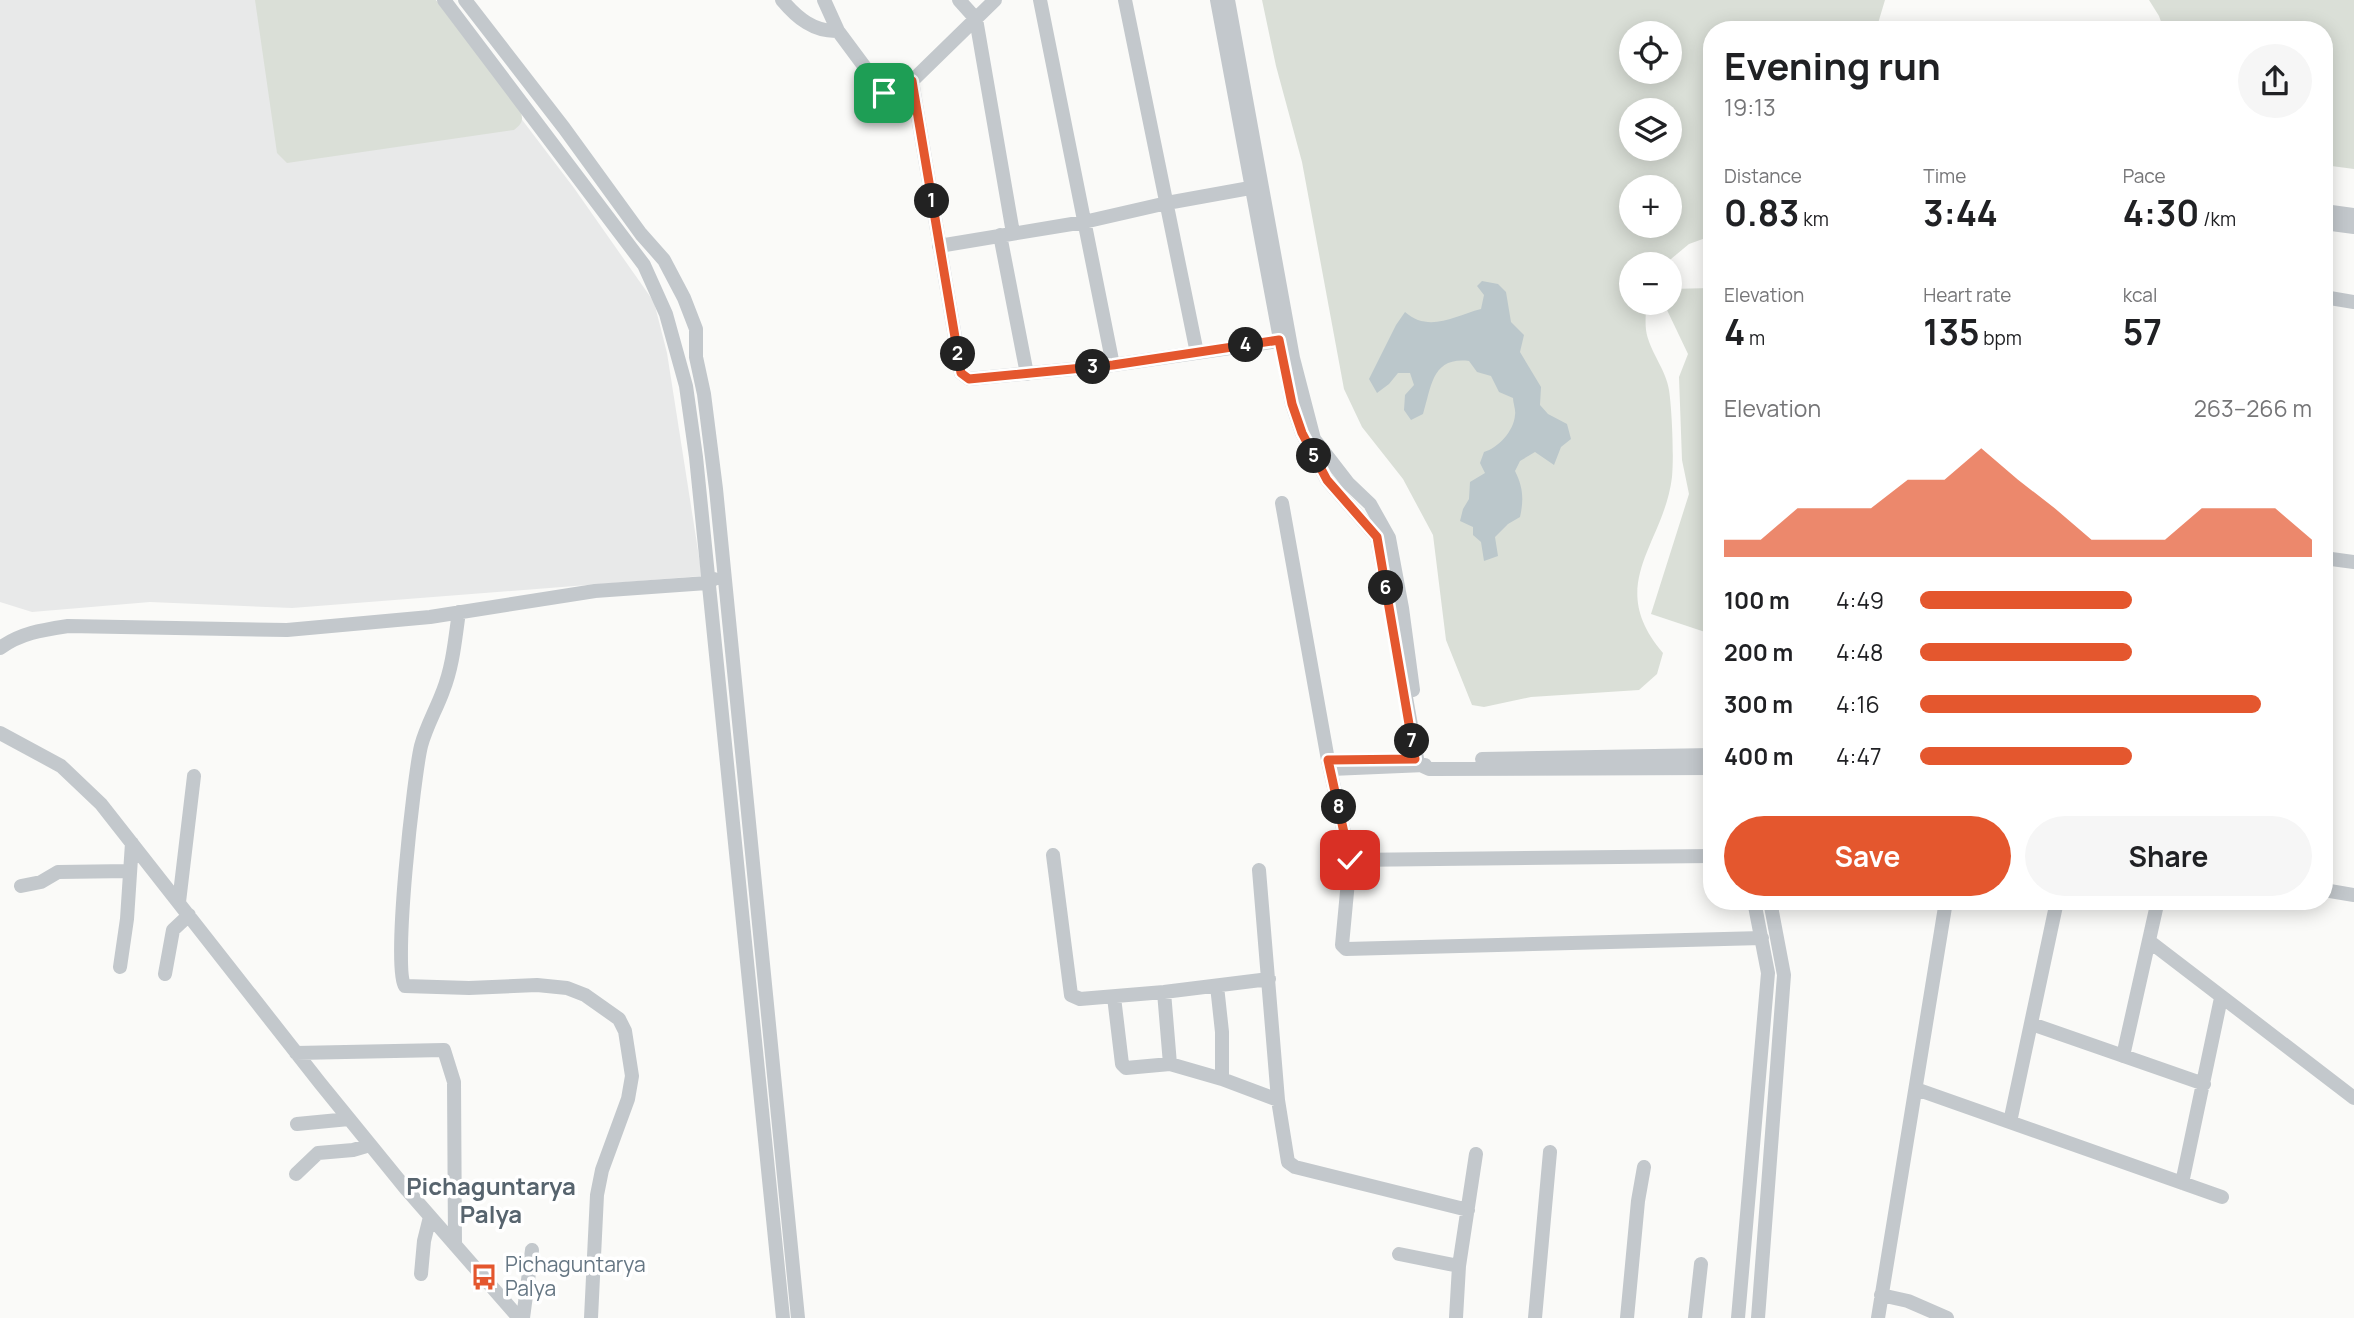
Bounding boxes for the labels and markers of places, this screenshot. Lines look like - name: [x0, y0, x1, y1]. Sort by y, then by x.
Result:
- pin: [854, 63, 914, 123]
- pin: 1: [914, 184, 950, 218]
- pin: 4: [1228, 328, 1264, 362]
- pin: 2: [940, 336, 976, 372]
- pin: 3: [1076, 350, 1110, 384]
- pin: 5: [1296, 438, 1332, 474]
- pin: 6: [1368, 570, 1404, 606]
- pin: 7: [1394, 724, 1430, 758]
- pin: 8: [1322, 790, 1356, 824]
- pin: [1320, 830, 1380, 890]
- place label: Pichaguntarya Palya: [505, 1250, 646, 1302]
- bus stop icon: Pichaguntarya Palya: [469, 1262, 499, 1292]

